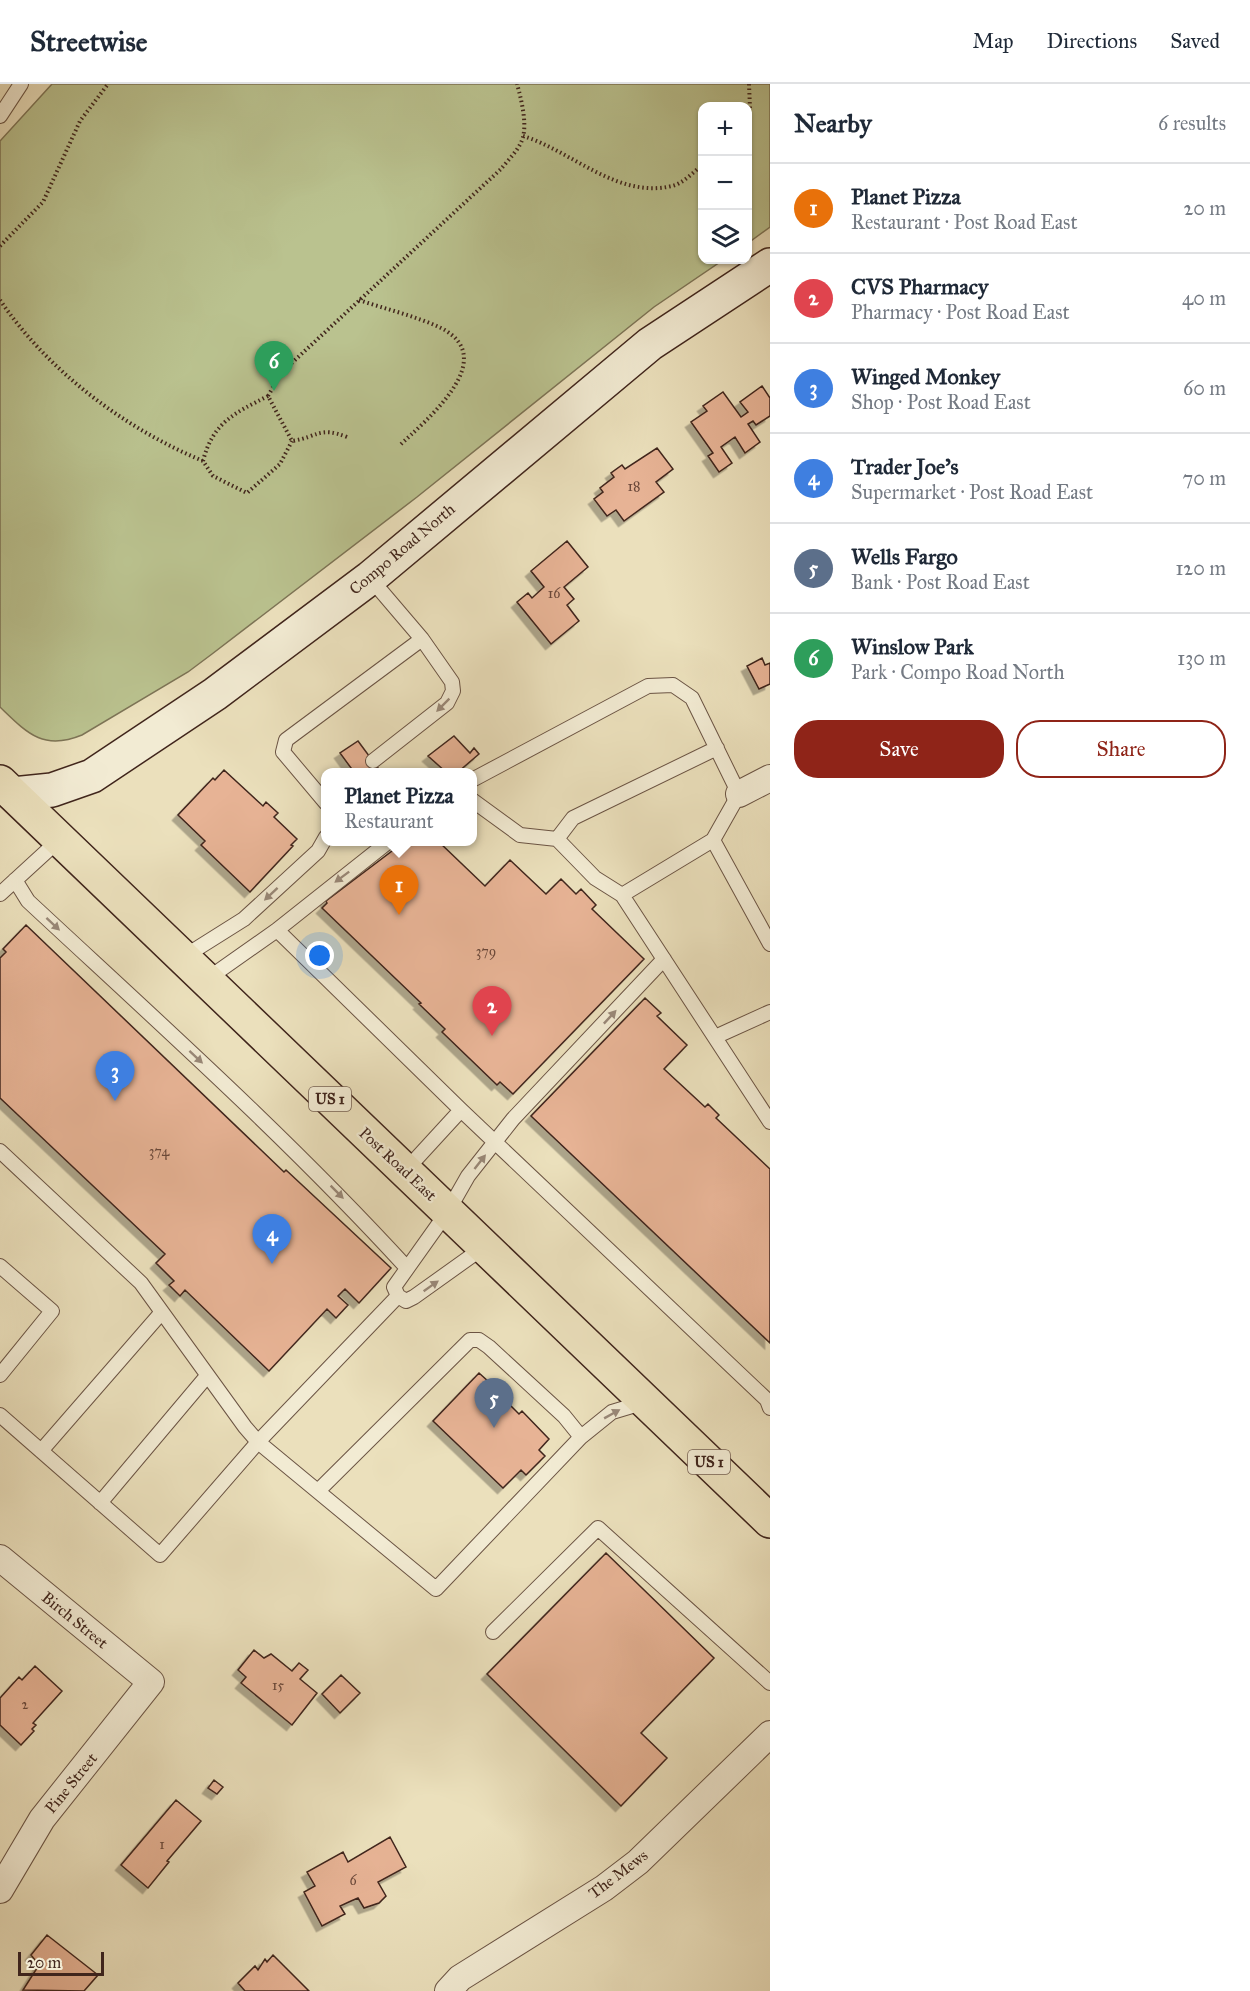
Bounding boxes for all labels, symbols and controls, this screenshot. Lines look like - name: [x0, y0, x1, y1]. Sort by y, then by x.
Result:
- text: Streetwise: [30, 24, 147, 59]
- text: Map: [973, 28, 1014, 54]
- text: Directions: [1047, 28, 1137, 54]
- text: Saved: [1170, 28, 1220, 54]
- map controls: [698, 102, 752, 264]
- button: +: [698, 102, 752, 156]
- text: Nearby: [794, 107, 872, 139]
- text: 6 results: [1158, 111, 1226, 135]
- button: −: [698, 156, 752, 210]
- text: Planet Pizza: [851, 183, 961, 210]
- text: 1: [810, 196, 817, 220]
- text: 20 m: [1183, 196, 1226, 220]
- button: layers: [698, 210, 752, 264]
- text: Restaurant · Post Road East: [851, 210, 1077, 234]
- text: CVS Pharmacy: [851, 273, 988, 300]
- text: 2: [809, 286, 818, 310]
- text: 40 m: [1182, 286, 1226, 310]
- text: Pharmacy · Post Road East: [851, 300, 1070, 324]
- pin: 6: [254, 342, 294, 391]
- text: Winged Monkey: [851, 363, 1000, 390]
- text: 3: [810, 376, 818, 400]
- text: 60 m: [1183, 376, 1226, 400]
- text: Shop · Post Road East: [851, 390, 1031, 414]
- text: Trader Joe's: [851, 453, 958, 480]
- text: 4: [808, 466, 819, 490]
- text: 70 m: [1183, 466, 1226, 490]
- house number: 18: [628, 478, 640, 495]
- text: Supermarket · Post Road East: [851, 480, 1093, 504]
- street label: Compo Road North: [345, 499, 459, 599]
- text: Wells Fargo: [851, 543, 958, 570]
- text: 5: [809, 556, 818, 580]
- text: 120 m: [1175, 556, 1226, 580]
- text: Bank · Post Road East: [851, 570, 1030, 594]
- house number: 16: [548, 585, 561, 602]
- text: Winslow Park: [851, 633, 974, 660]
- text: 6: [808, 646, 819, 670]
- text: 130 m: [1177, 646, 1226, 670]
- text: Park · Compo Road North: [851, 660, 1065, 684]
- one-way arrow: [435, 698, 450, 712]
- button: Save: [794, 720, 1004, 778]
- button: Share: [1016, 720, 1226, 778]
- popup: [321, 768, 477, 846]
- text: Planet Pizza: [344, 782, 454, 809]
- text: Restaurant: [344, 809, 434, 833]
- pin: 1: [380, 866, 418, 915]
- one-way arrow: [334, 871, 350, 883]
- one-way arrow: [263, 887, 278, 901]
- one-way arrow: [46, 917, 61, 931]
- your location: [305, 941, 334, 970]
- house number: 379: [476, 943, 496, 960]
- pin: 2: [472, 986, 512, 1036]
- one-way arrow: [602, 1010, 616, 1024]
- one-way arrow: [188, 1050, 203, 1064]
- pin: 3: [96, 1052, 134, 1101]
- road number: US 1: [309, 1087, 351, 1111]
- street label: Post Road East: [355, 1123, 441, 1205]
- house number: 374: [149, 1143, 170, 1160]
- one-way arrow: [473, 1154, 486, 1170]
- one-way arrow: [329, 1184, 343, 1198]
- pin: 4: [252, 1214, 292, 1264]
- one-way arrow: [423, 1281, 439, 1292]
- pin: 5: [474, 1378, 514, 1428]
- one-way arrow: [604, 1409, 621, 1419]
- road number: US 1: [688, 1450, 730, 1474]
- street label: Birch Street: [38, 1588, 112, 1653]
- house number: 15: [272, 1677, 284, 1694]
- house number: 2: [22, 1696, 29, 1713]
- street label: Pine Street: [41, 1749, 101, 1817]
- house number: 1: [159, 1836, 165, 1853]
- street label: The Mews: [585, 1845, 651, 1902]
- house number: 6: [349, 1872, 357, 1889]
- scale bar: [18, 1949, 104, 1976]
- text: 20 m: [27, 1953, 61, 1972]

